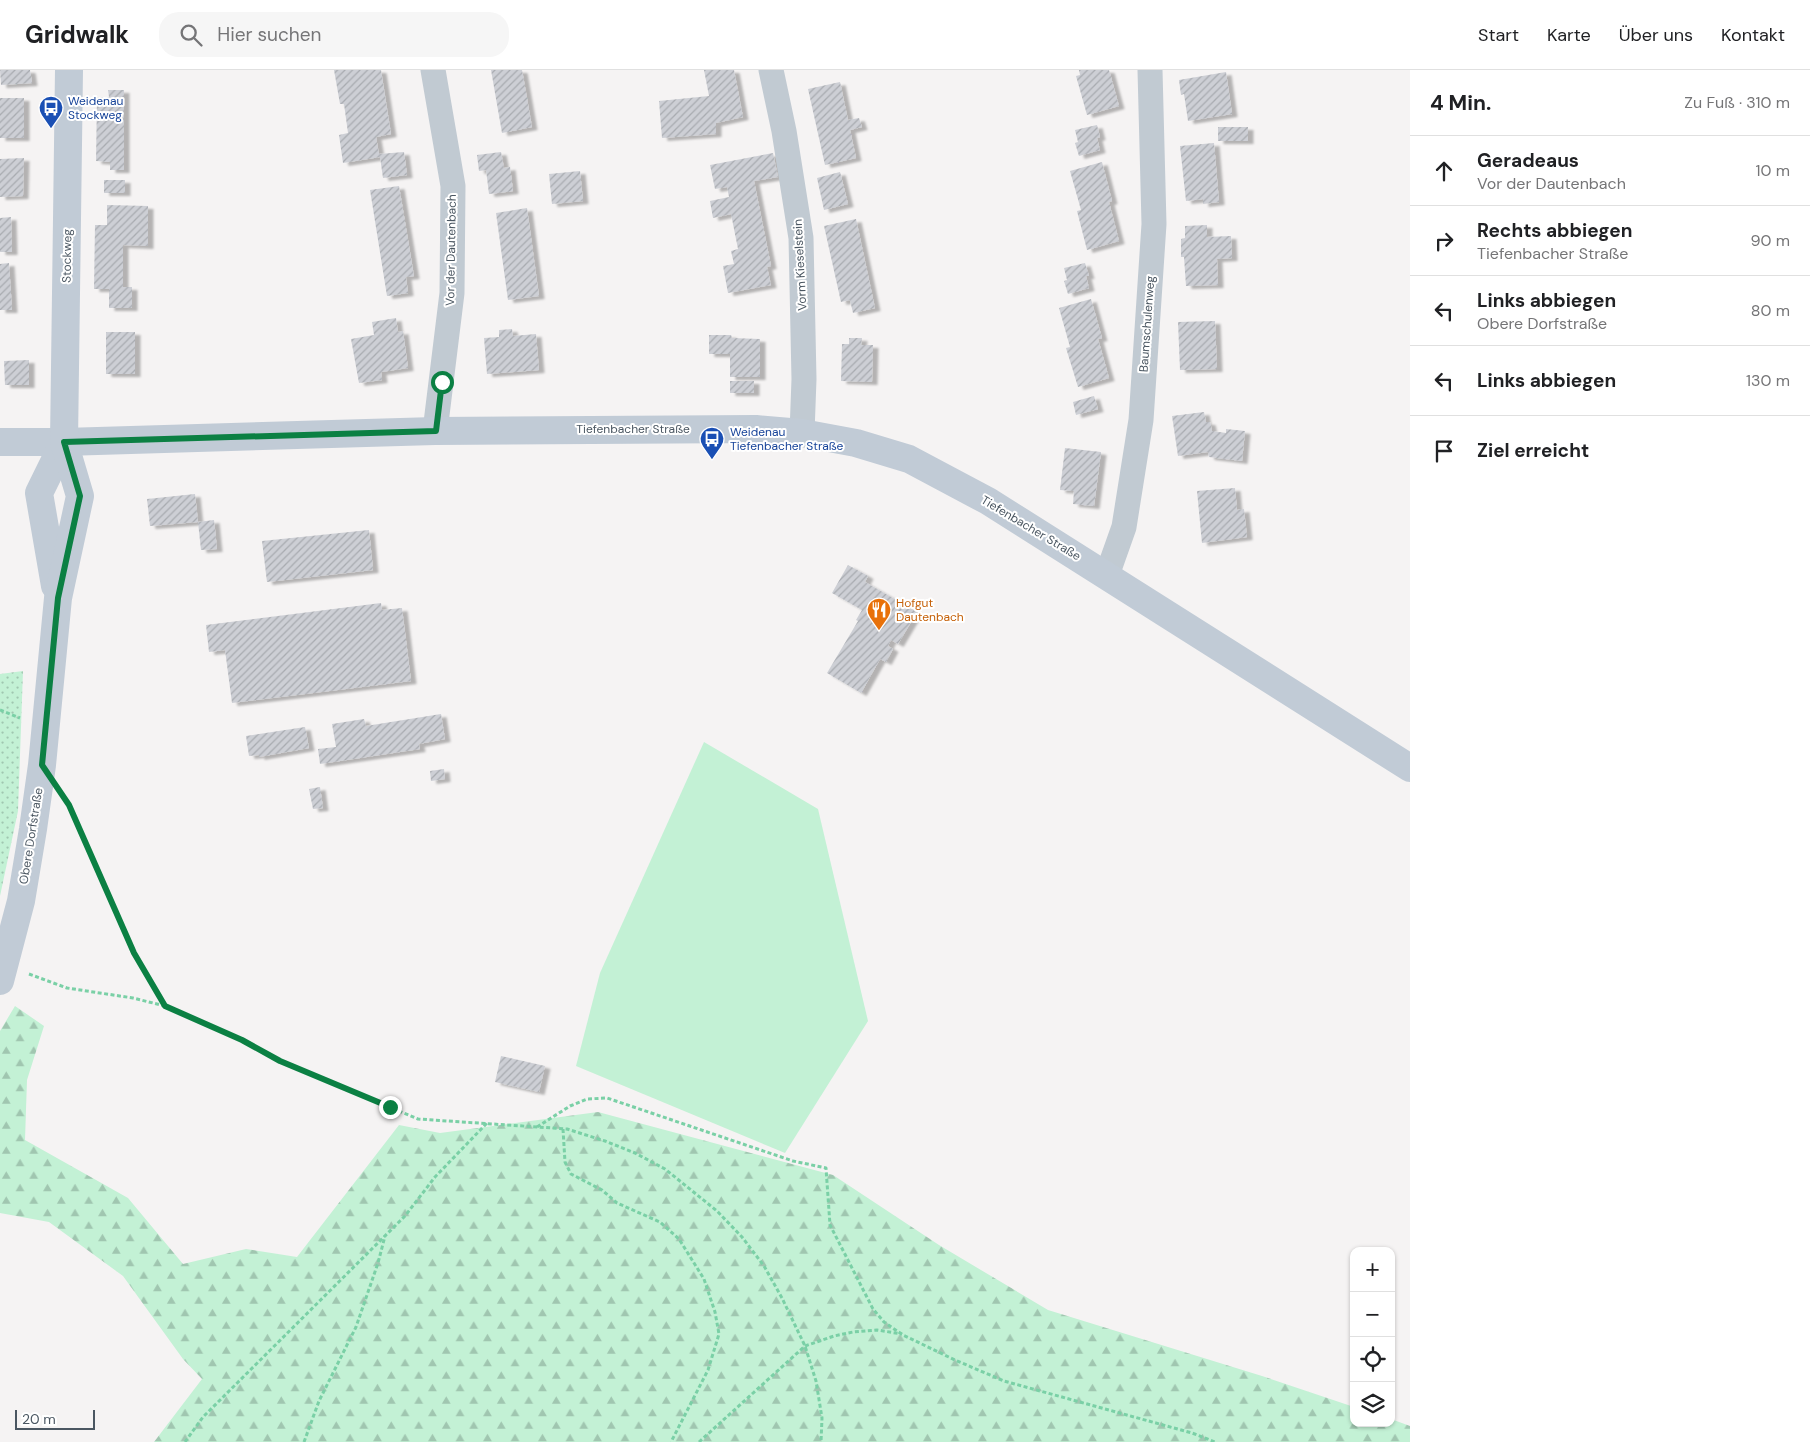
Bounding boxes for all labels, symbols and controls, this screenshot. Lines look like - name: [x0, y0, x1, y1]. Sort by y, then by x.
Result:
- search box: [159, 12, 509, 57]
- text: Gridwalk: [25, 19, 129, 50]
- icon: search: [177, 21, 205, 49]
- text: Hier suchen: [217, 22, 321, 47]
- text: Start: [1478, 23, 1519, 47]
- text: Karte: [1547, 23, 1591, 47]
- text: Über uns: [1619, 23, 1693, 47]
- text: Kontakt: [1721, 23, 1785, 47]
- text: 4 Min.: [1430, 89, 1491, 117]
- text: Zu Fuß · 310 m: [1684, 92, 1790, 113]
- place label: Weidenau Stockweg: [68, 93, 123, 123]
- bus stop icon: Weidenau Stockweg: [38, 95, 64, 129]
- text: Geradeaus: [1477, 148, 1579, 173]
- icon: ahead: [1430, 157, 1458, 185]
- text: 10 m: [1756, 160, 1790, 181]
- text: Vor der Dautenbach: [1477, 173, 1626, 194]
- street label: Vor der Dautenbach: [442, 194, 460, 306]
- text: Rechts abbiegen: [1477, 218, 1632, 243]
- street label: Vorm Kieselstein: [790, 219, 810, 311]
- icon: right: [1430, 227, 1458, 255]
- street label: Stockweg: [59, 229, 75, 283]
- text: 90 m: [1750, 230, 1790, 251]
- text: Tiefenbacher Straße: [1477, 243, 1628, 264]
- street label: Baumschulenweg: [1136, 275, 1158, 373]
- text: Links abbiegen: [1477, 288, 1616, 313]
- icon: left: [1430, 297, 1458, 325]
- text: 80 m: [1751, 300, 1790, 321]
- text: Obere Dorfstraße: [1477, 313, 1607, 334]
- icon: left: [1430, 367, 1458, 395]
- text: Links abbiegen: [1477, 368, 1616, 393]
- text: 130 m: [1746, 370, 1790, 391]
- route start: [431, 371, 454, 394]
- street label: Tiefenbacher Straße: [576, 421, 690, 437]
- place label: Weidenau Tiefenbacher Straße: [730, 424, 844, 454]
- bus stop icon: Weidenau Tiefenbacher Straße: [699, 426, 725, 460]
- icon: arrive: [1430, 437, 1458, 465]
- text: Ziel erreicht: [1477, 438, 1589, 463]
- street label: Tiefenbacher Straße: [978, 492, 1084, 564]
- place label: Hofgut Dautenbach: [896, 595, 964, 625]
- restaurant icon: Hofgut Dautenbach: [866, 597, 892, 631]
- street label: Obere Dorfstraße: [15, 786, 47, 885]
- route end: [379, 1096, 402, 1119]
- map controls: [1350, 1247, 1395, 1427]
- button: +: [1350, 1247, 1395, 1292]
- button: −: [1350, 1292, 1395, 1337]
- button: locate: [1350, 1337, 1395, 1382]
- button: layers: [1350, 1382, 1395, 1427]
- scale bar: [15, 1407, 95, 1430]
- text: 20 m: [22, 1410, 56, 1428]

